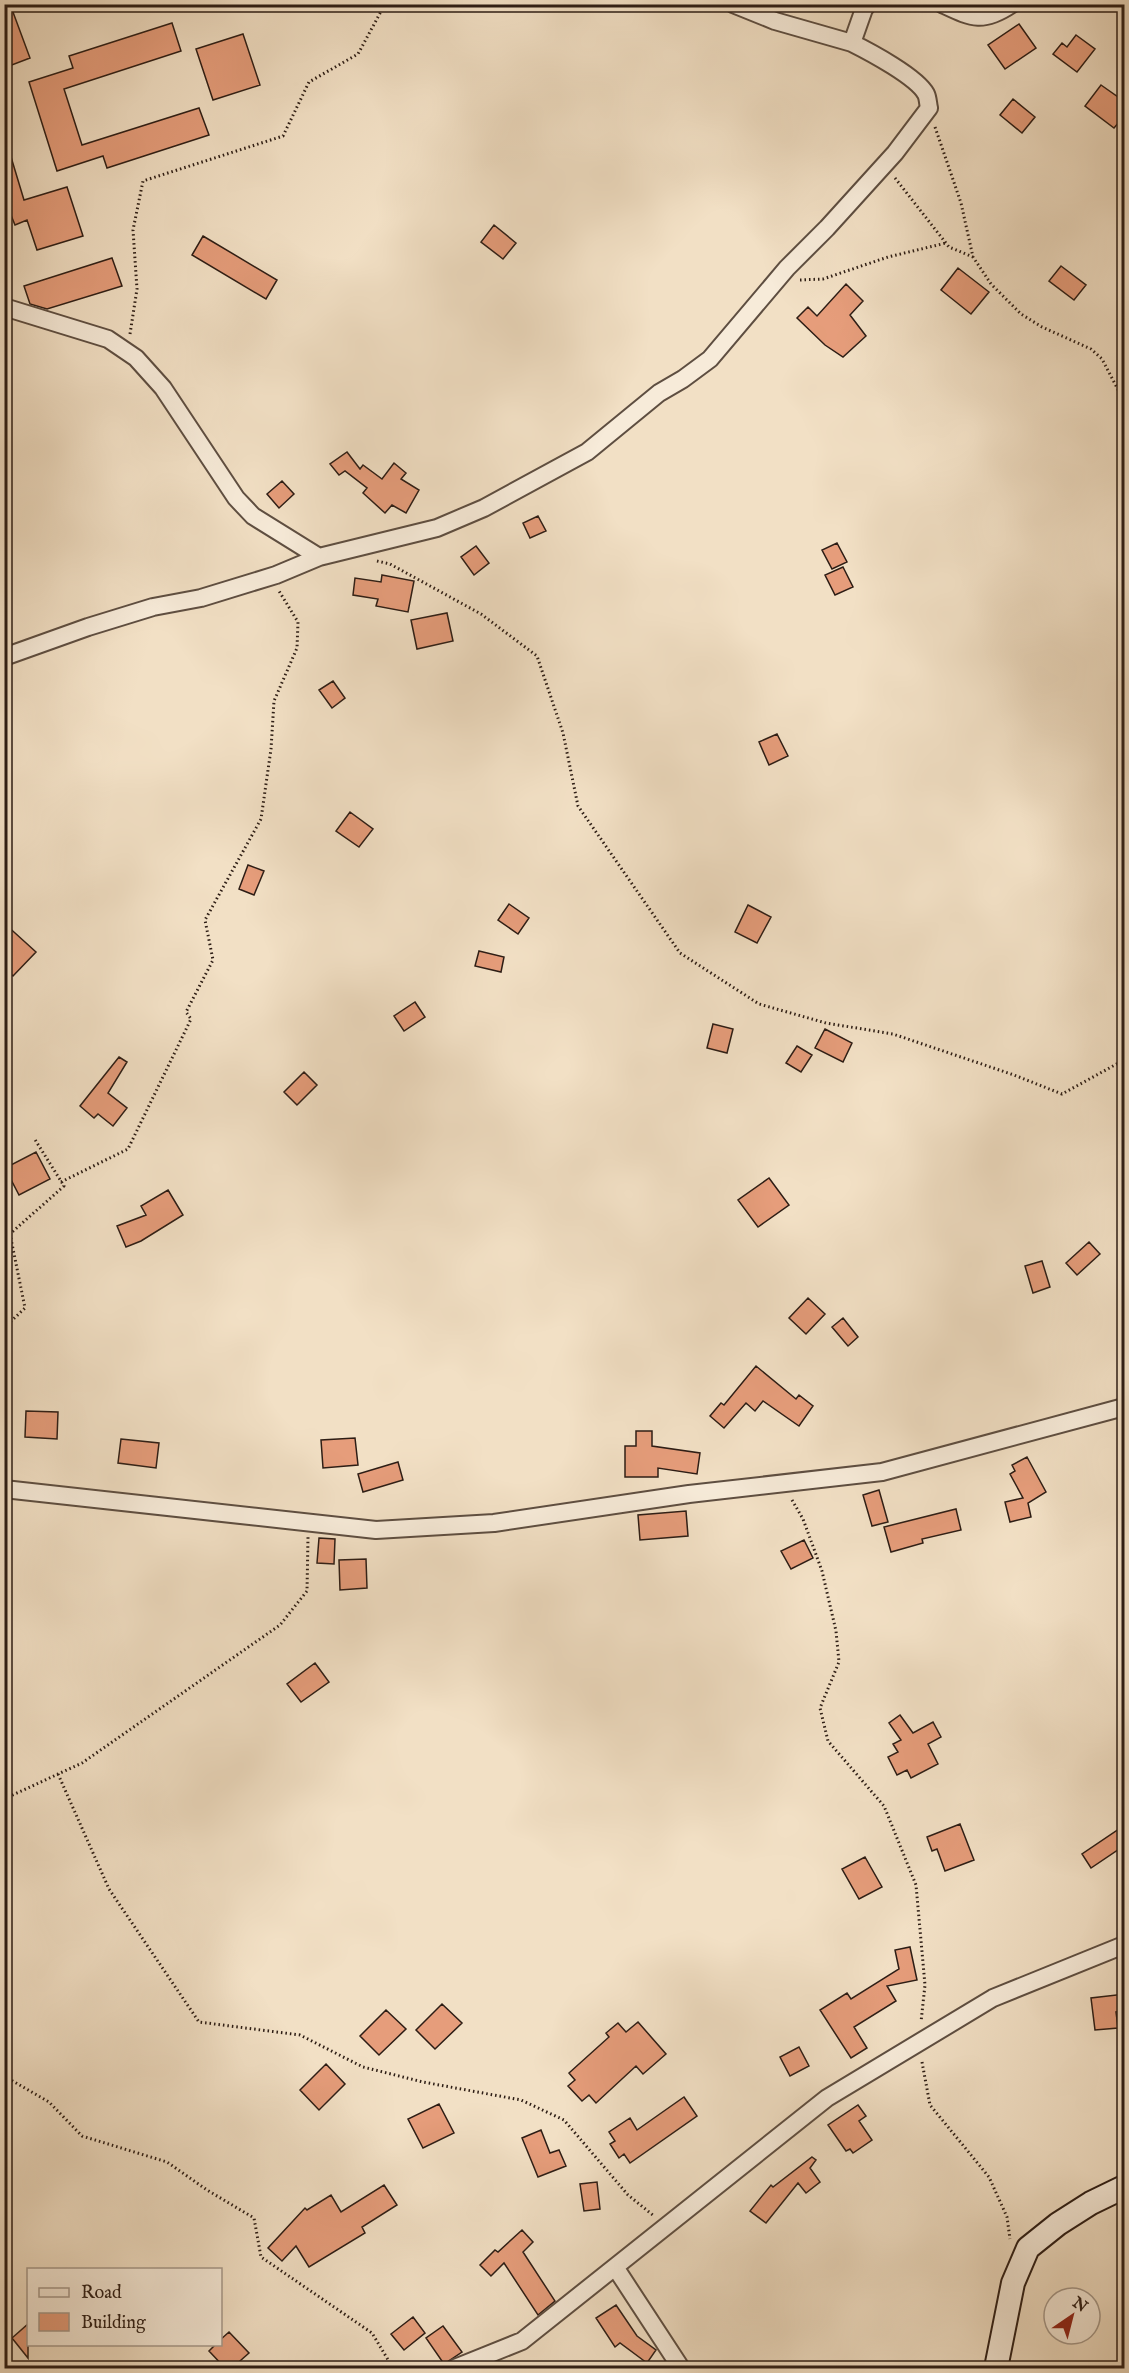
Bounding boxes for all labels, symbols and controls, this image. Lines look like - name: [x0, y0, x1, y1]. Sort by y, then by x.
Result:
- legend: [27, 2268, 222, 2346]
- text: Road: [81, 2282, 122, 2305]
- north arrow: [1042, 2286, 1102, 2346]
- text: N: [1067, 2293, 1091, 2318]
- text: Building: [81, 2312, 146, 2335]

